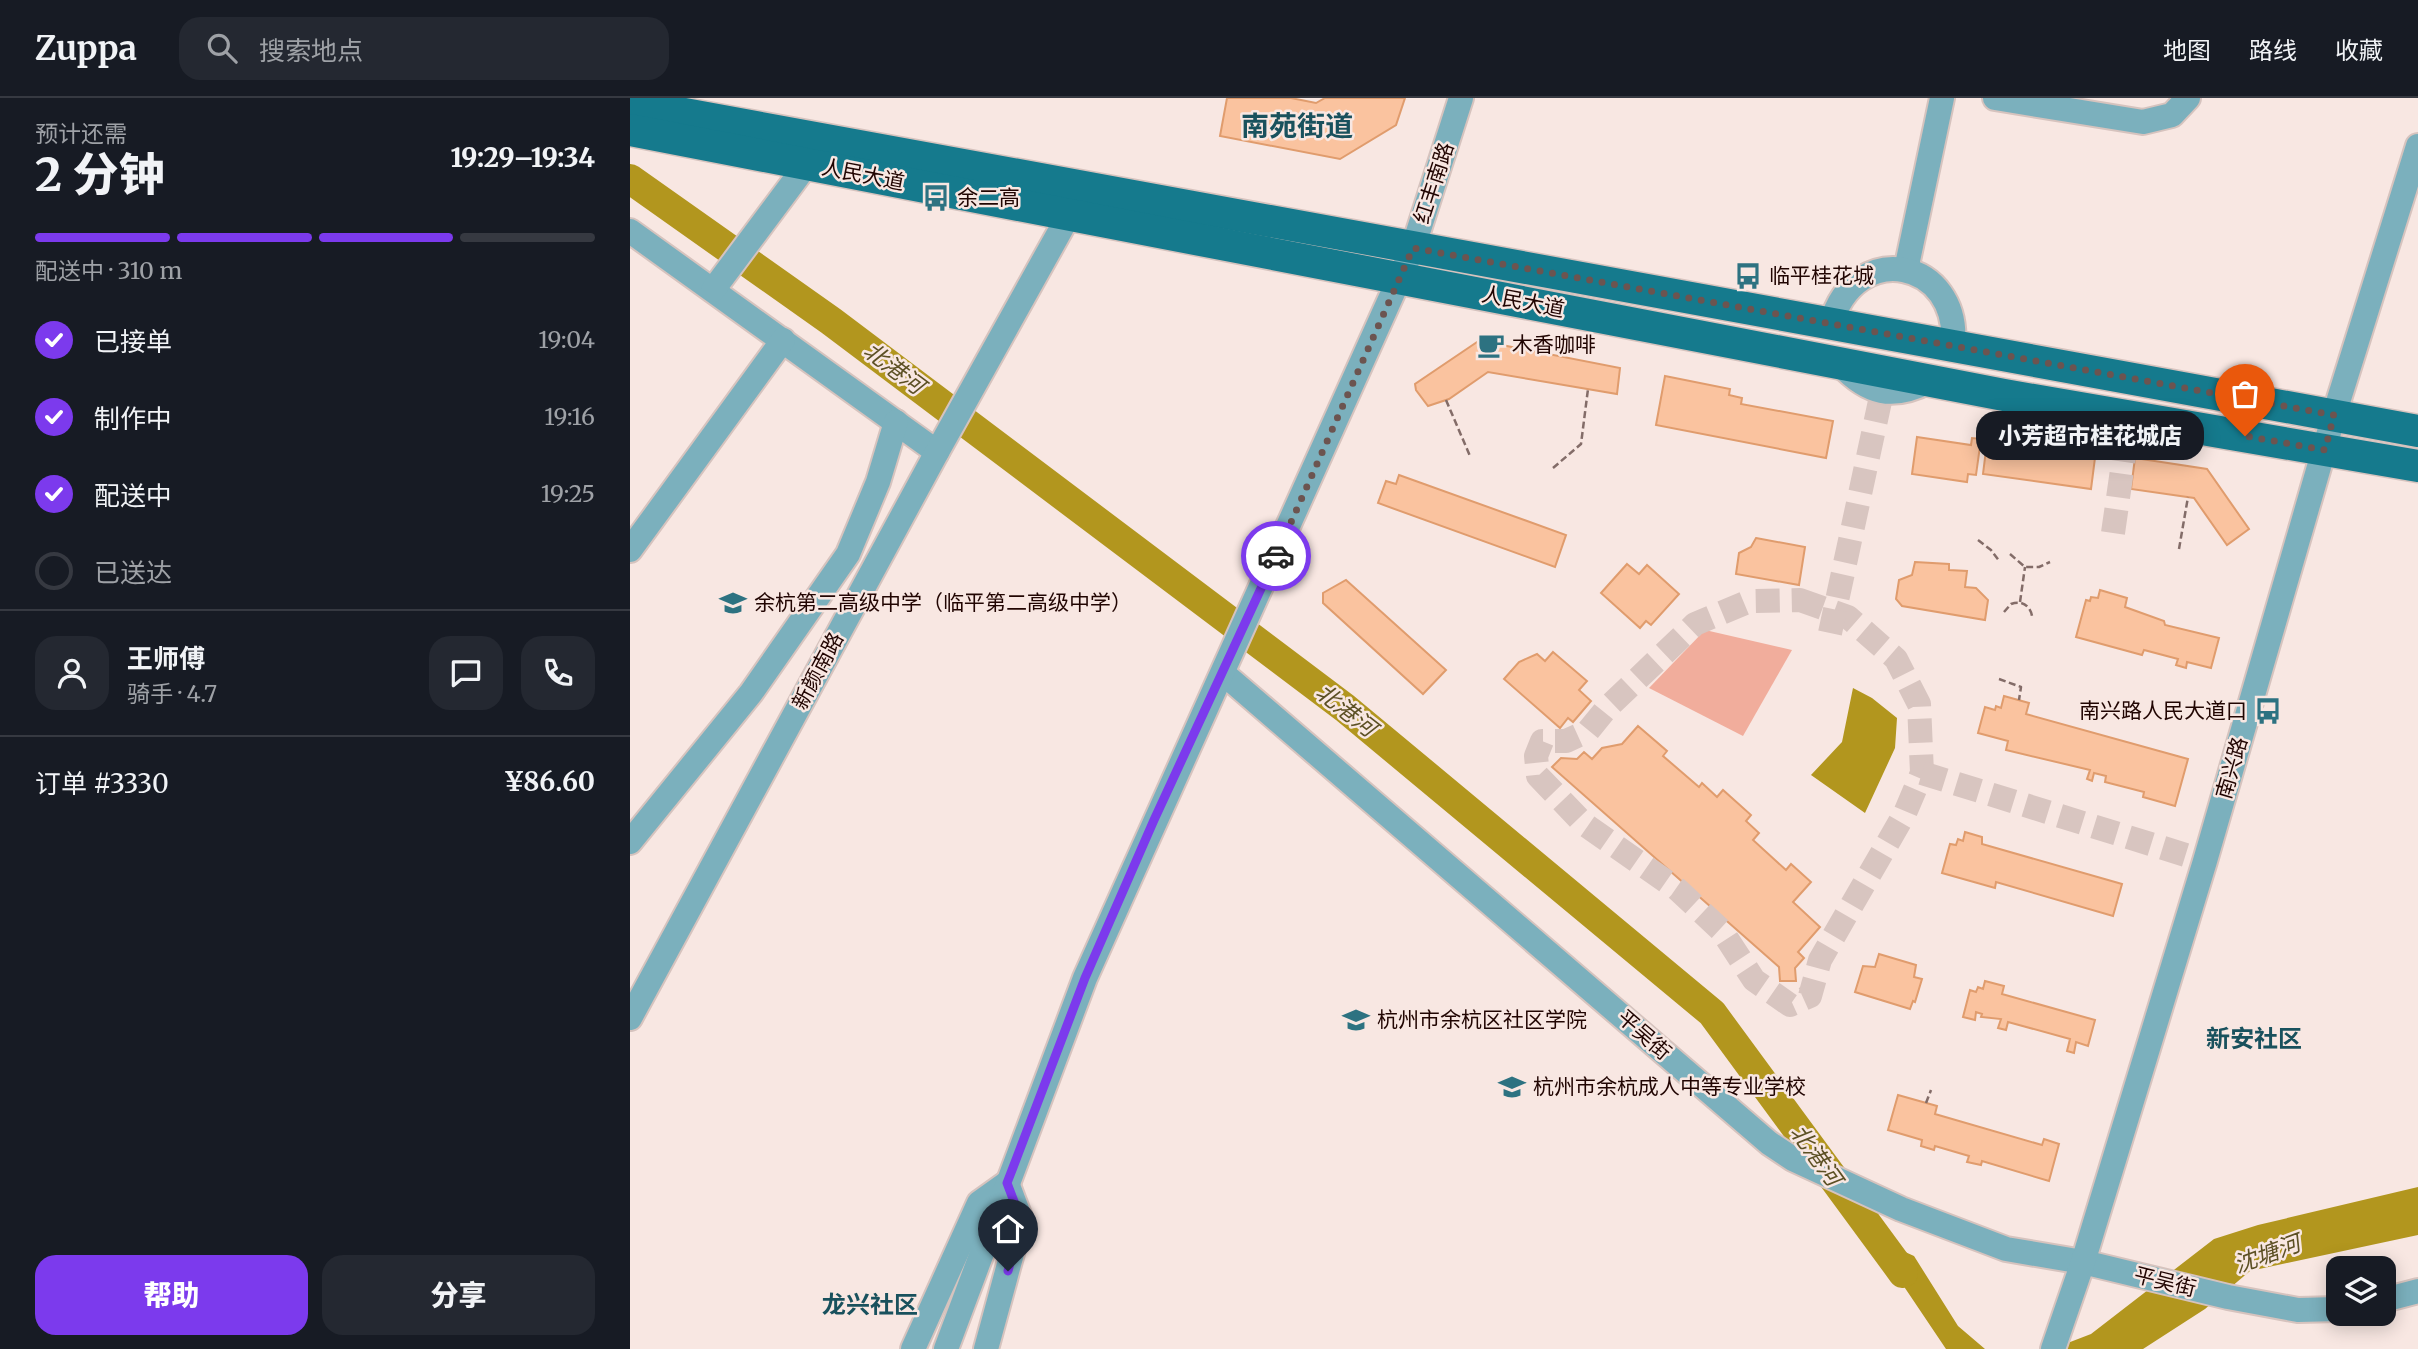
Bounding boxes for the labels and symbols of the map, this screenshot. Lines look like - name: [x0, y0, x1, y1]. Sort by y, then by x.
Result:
- district label: 南苑街道: [1241, 108, 1353, 144]
- street label: 红丰南路: [1408, 139, 1459, 227]
- street label: 人民大道: [819, 153, 907, 196]
- bus stop icon: 余二高: [921, 183, 951, 213]
- place label: 余二高: [957, 184, 1020, 211]
- bus stop icon: 临平桂花城: [1733, 261, 1763, 291]
- place label: 临平桂花城: [1769, 262, 1874, 289]
- street label: 人民大道: [1479, 280, 1567, 323]
- cafe icon: 木香咖啡: [1476, 330, 1506, 360]
- place label: 木香咖啡: [1512, 331, 1596, 358]
- water label: 北港河: [858, 335, 934, 402]
- pin: [2215, 364, 2275, 436]
- callout: 小芳超市桂花城店: [1976, 412, 2203, 460]
- courier: [1241, 521, 1311, 591]
- school or university icon: 余杭第二高级中学（临平第二高级中学）: [718, 588, 748, 618]
- place label: 余杭第二高级中学（临平第二高级中学）: [754, 589, 1132, 616]
- street label: 新颜南路: [786, 627, 849, 714]
- water label: 北港河: [1310, 677, 1386, 745]
- bus stop icon: 南兴路人民大道口: [2253, 696, 2283, 726]
- place label: 南兴路人民大道口: [2079, 697, 2247, 724]
- street label: 南兴路: [2210, 734, 2253, 802]
- street label: 平吴街: [1612, 1004, 1677, 1065]
- school or university icon: 杭州市余杭区社区学院: [1341, 1005, 1371, 1035]
- place label: 杭州市余杭区社区学院: [1377, 1006, 1587, 1033]
- district label: 新安社区: [2206, 1023, 2302, 1054]
- school or university icon: 杭州市余杭成人中等专业学校: [1497, 1072, 1527, 1102]
- place label: 杭州市余杭成人中等专业学校: [1533, 1073, 1806, 1100]
- water label: 北港河: [1784, 1118, 1851, 1194]
- pin: [978, 1199, 1038, 1271]
- water label: 沈塘河: [2229, 1227, 2308, 1279]
- street label: 平吴街: [2131, 1261, 2199, 1302]
- district label: 龙兴社区: [822, 1289, 918, 1320]

